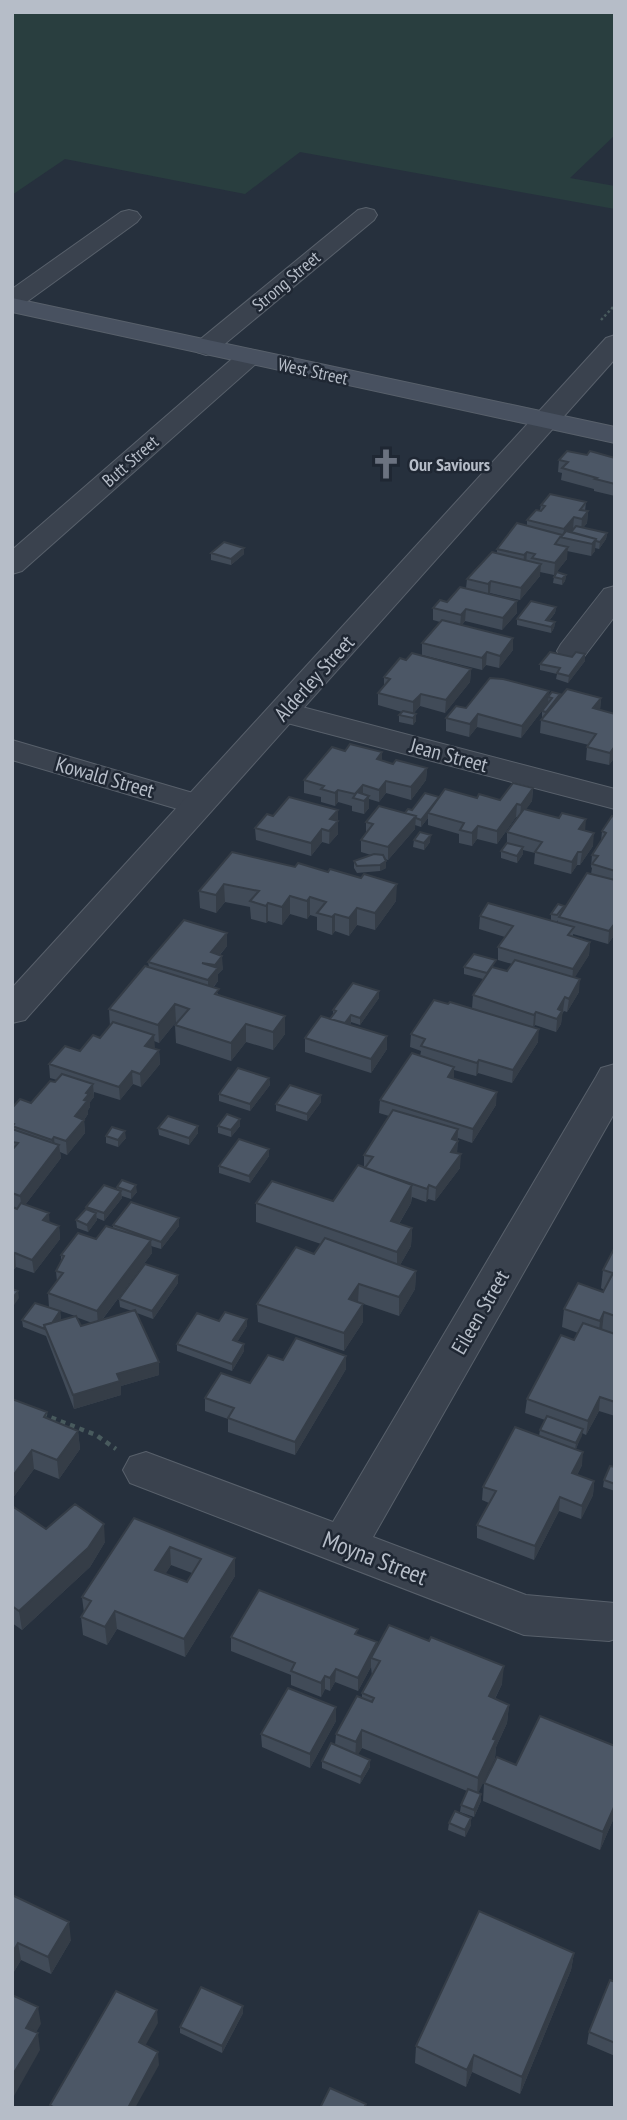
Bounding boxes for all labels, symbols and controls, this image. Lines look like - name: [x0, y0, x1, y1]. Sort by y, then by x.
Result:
- street label: Strong Street: [247, 246, 325, 316]
- street label: West Street: [276, 352, 350, 390]
- street label: Butt Street: [97, 430, 163, 492]
- church icon: Our Saviours: [369, 447, 403, 481]
- place label: Our Saviours: [409, 453, 490, 476]
- street label: Alderley Street: [268, 629, 360, 727]
- street label: Jean Street: [406, 731, 491, 778]
- street label: Kowald Street: [53, 750, 158, 804]
- street label: Eileen Street: [445, 1265, 515, 1359]
- street label: Moyna Street: [318, 1524, 432, 1592]

